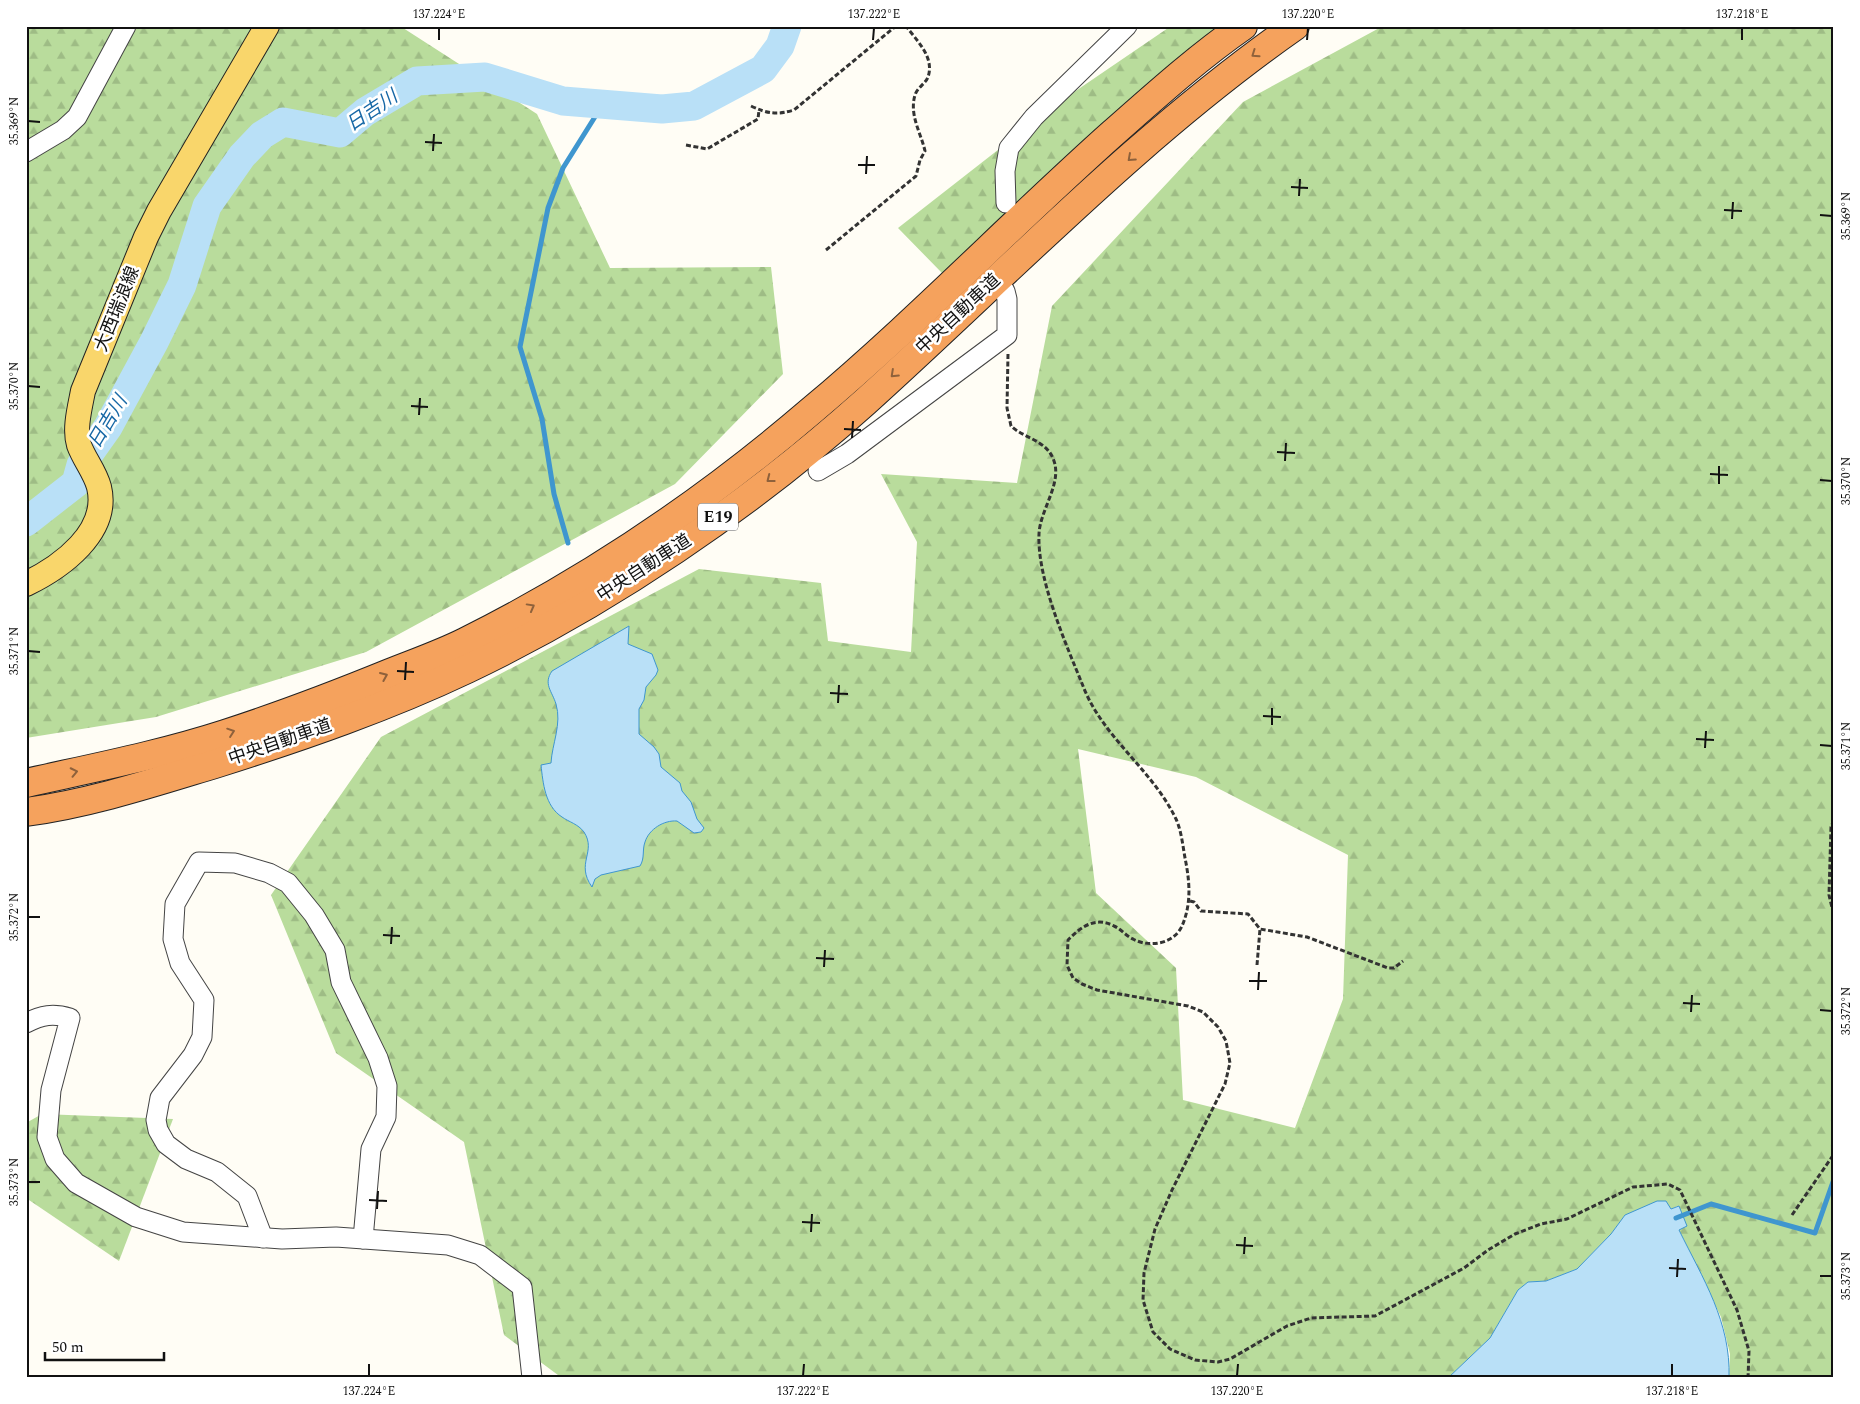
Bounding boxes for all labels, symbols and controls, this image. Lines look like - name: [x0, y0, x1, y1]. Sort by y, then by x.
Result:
- text: 137.224°E: [413, 5, 465, 24]
- text: 137.222°E: [848, 5, 900, 24]
- text: 137.220°E: [1282, 5, 1334, 24]
- text: 137.218°E: [1716, 5, 1768, 24]
- one-way arrow: [1251, 48, 1261, 57]
- water label: 日吉川: [340, 82, 405, 139]
- text: 35.369°N: [5, 97, 24, 145]
- one-way arrow: [1127, 153, 1136, 162]
- text: 35.369°N: [1837, 192, 1856, 240]
- street label: 大西瑞浪線: [88, 262, 146, 356]
- street label: 中央自動車道: [909, 267, 1007, 361]
- text: 35.370°N: [5, 362, 24, 410]
- one-way arrow: [891, 368, 900, 377]
- water label: 日吉川: [81, 388, 136, 454]
- text: 35.370°N: [1837, 457, 1856, 505]
- one-way arrow: [767, 473, 776, 481]
- road number: E19: [698, 504, 738, 530]
- street label: 中央自動車道: [591, 527, 697, 609]
- one-way arrow: [525, 603, 534, 613]
- text: 35.371°N: [5, 627, 24, 675]
- one-way arrow: [379, 671, 388, 682]
- street label: 中央自動車道: [225, 712, 335, 772]
- text: 35.371°N: [1837, 722, 1856, 770]
- one-way arrow: [226, 728, 235, 738]
- one-way arrow: [70, 768, 78, 778]
- text: 35.372°N: [5, 893, 24, 941]
- text: 35.372°N: [1837, 987, 1856, 1035]
- text: 35.373°N: [5, 1158, 24, 1206]
- text: 35.373°N: [1837, 1252, 1856, 1300]
- scale bar: [45, 1329, 164, 1361]
- text: 50 m: [52, 1336, 84, 1359]
- text: 137.224°E: [343, 1382, 395, 1401]
- text: 137.222°E: [777, 1382, 829, 1401]
- text: 137.220°E: [1211, 1382, 1263, 1401]
- text: 137.218°E: [1646, 1382, 1698, 1401]

